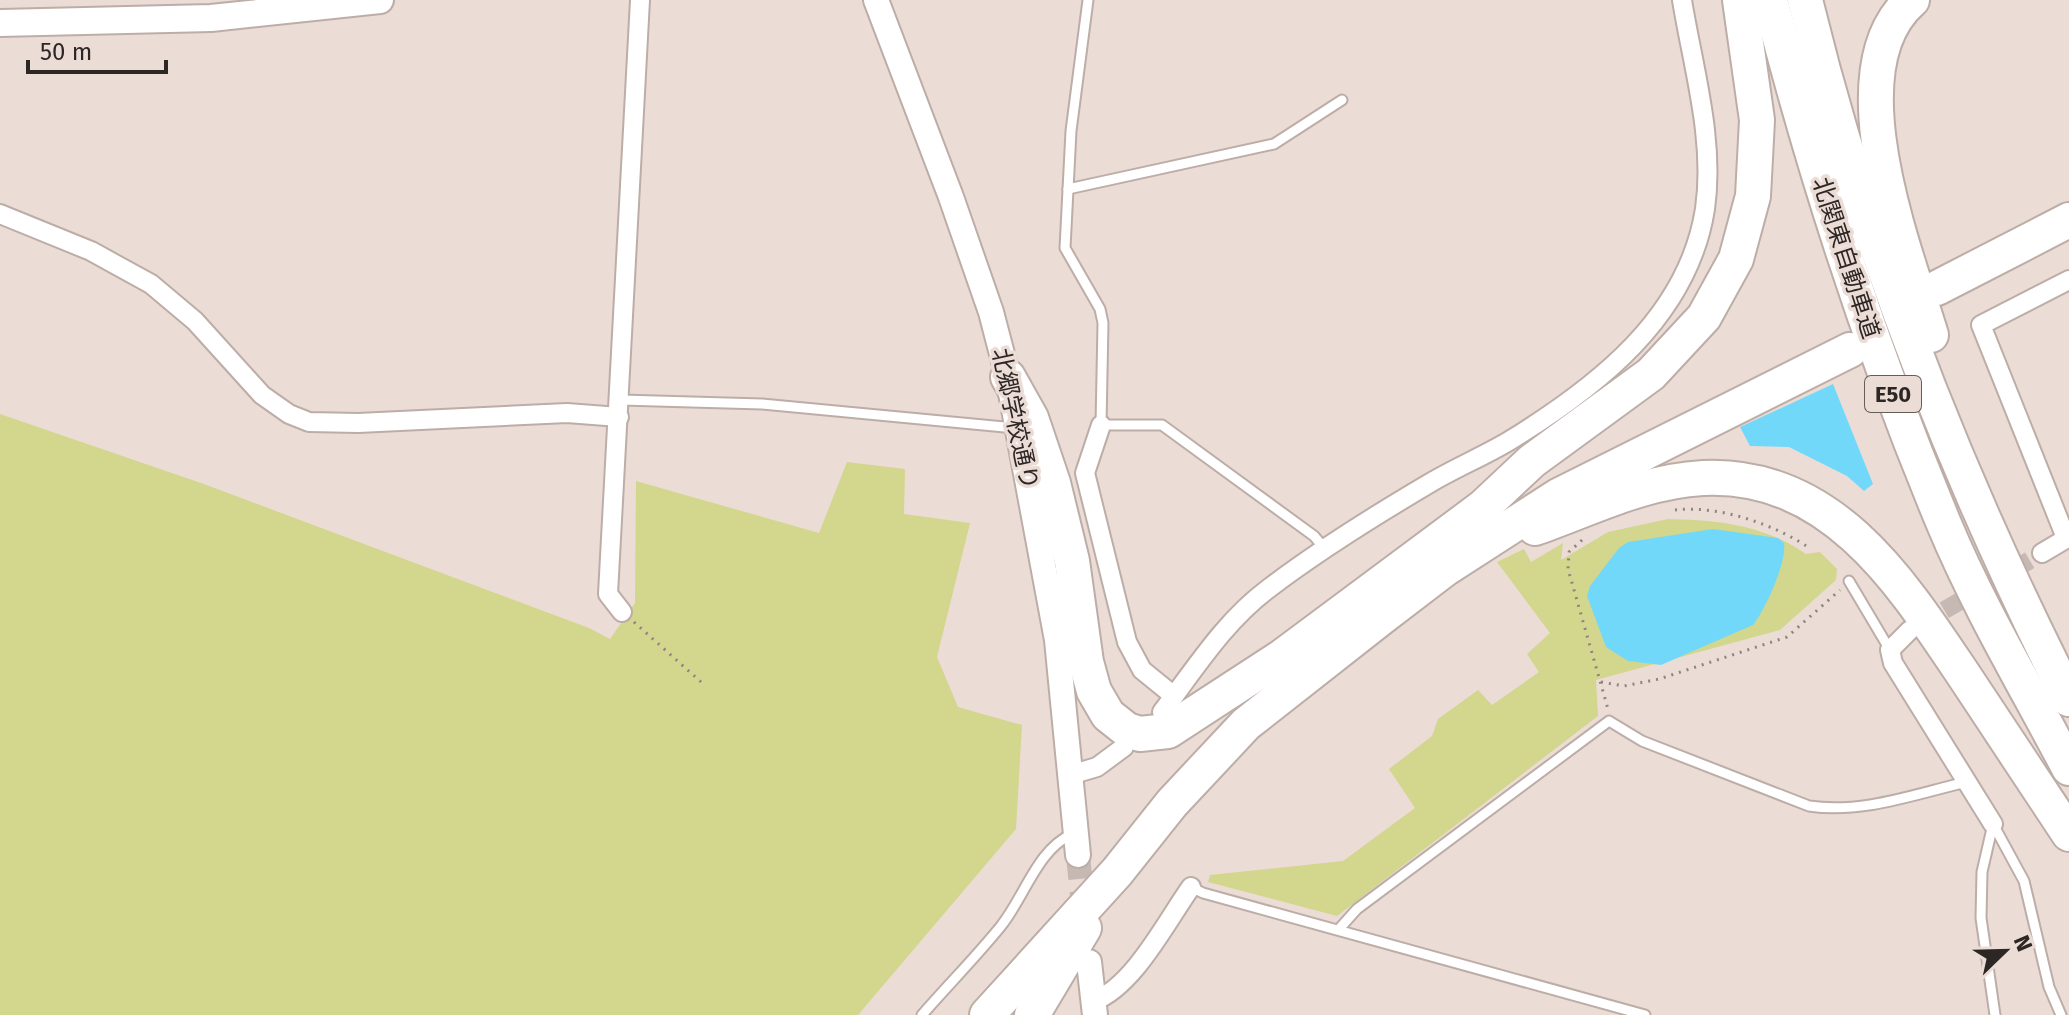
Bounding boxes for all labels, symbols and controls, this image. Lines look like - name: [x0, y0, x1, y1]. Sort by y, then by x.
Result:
- scale bar: [28, 24, 166, 74]
- text: 50 m: [40, 38, 92, 66]
- street label: 北関東自動車道: [1807, 174, 1885, 342]
- street label: 北郷学校通り: [986, 346, 1044, 492]
- road number: E50: [1865, 376, 1921, 412]
- north arrow: [1965, 911, 2045, 991]
- text: N: [2008, 931, 2038, 955]

